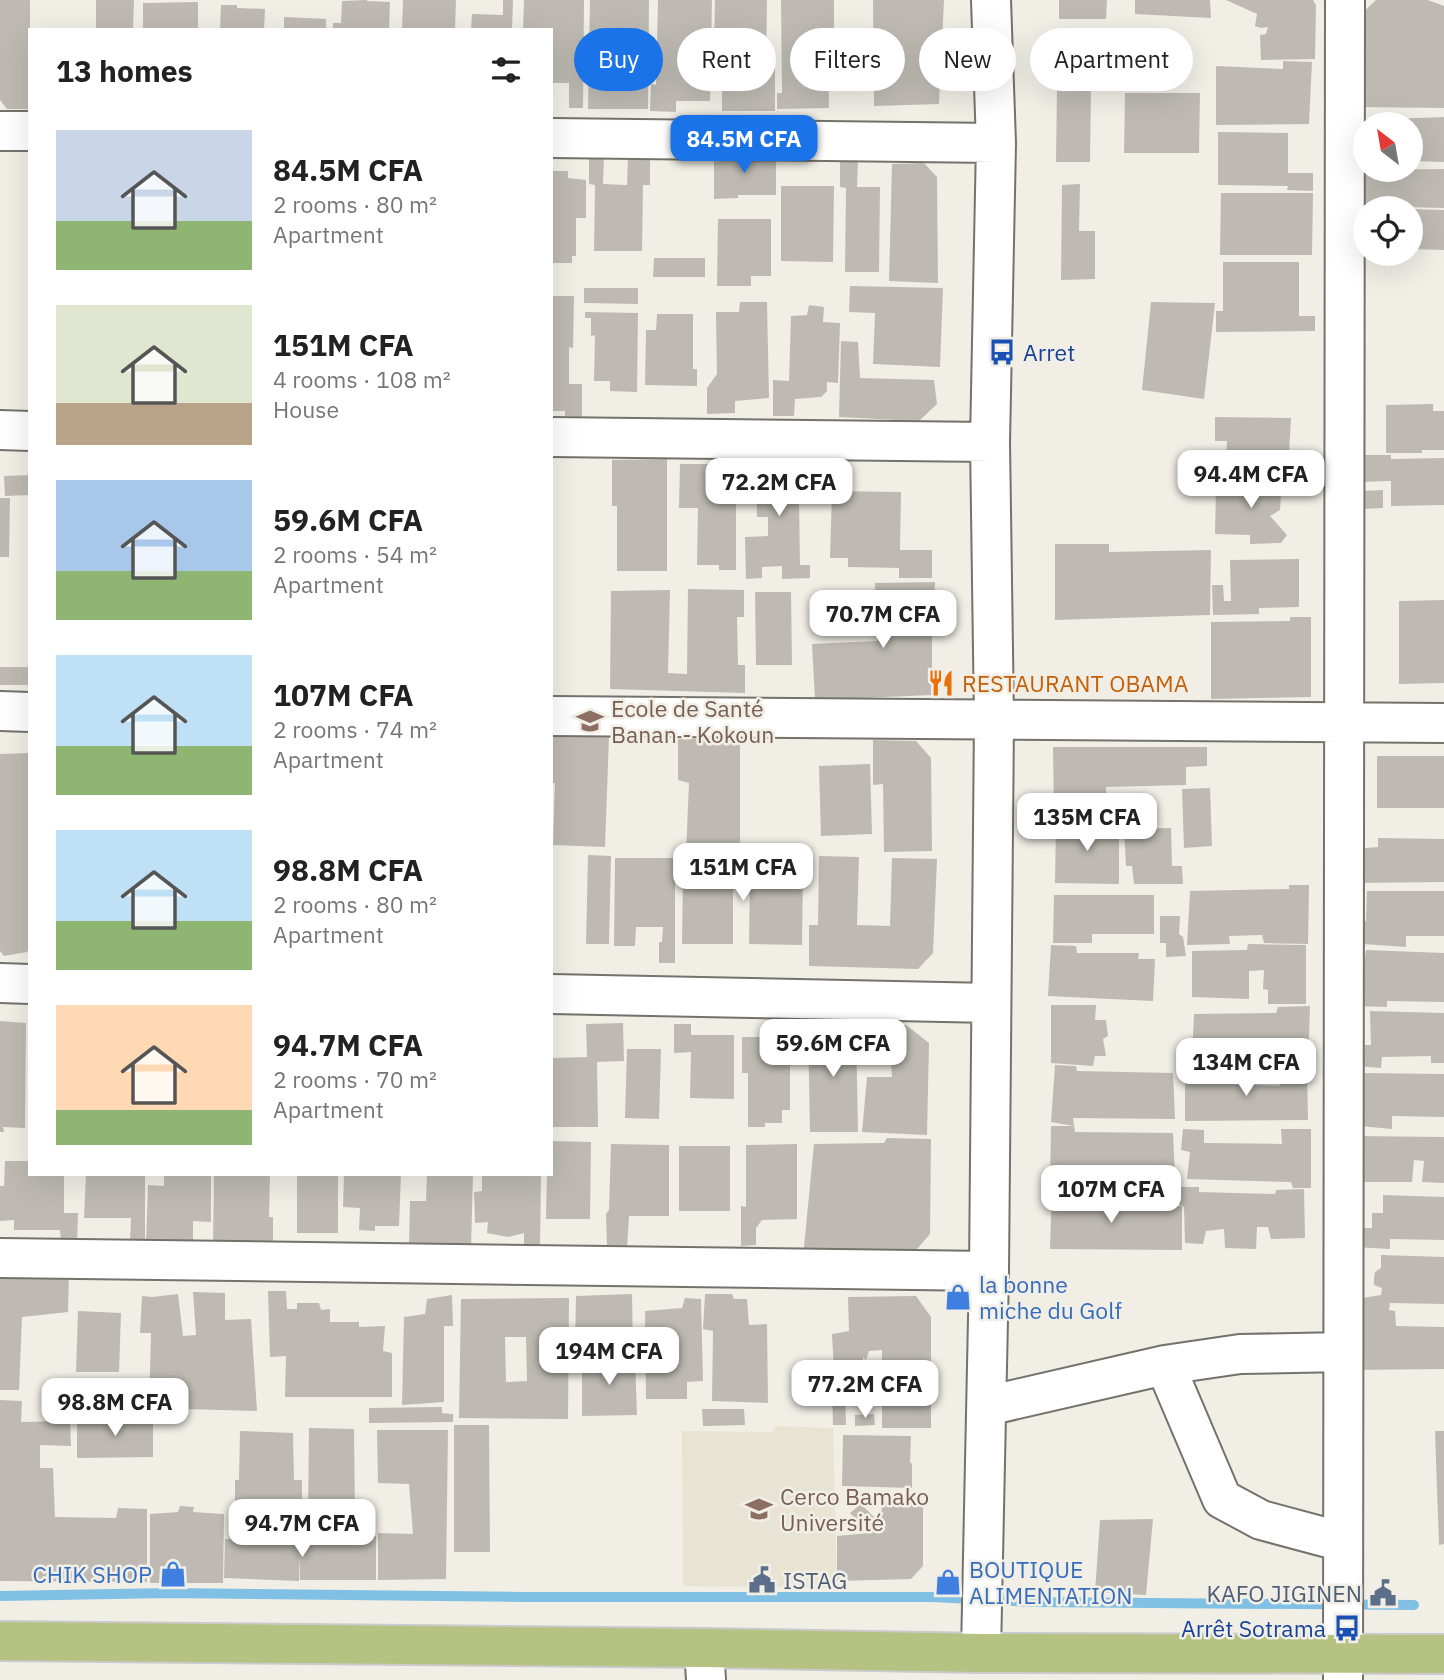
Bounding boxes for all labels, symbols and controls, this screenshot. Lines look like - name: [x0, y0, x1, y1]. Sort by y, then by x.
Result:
- chip: Buy: [574, 28, 663, 91]
- chip: Rent: [677, 28, 776, 91]
- chip: Filters: [790, 28, 905, 91]
- chip: New: [919, 28, 1016, 91]
- chip: Apartment: [1030, 28, 1193, 91]
- text: 13 homes: [56, 51, 193, 90]
- icon: filters: [487, 51, 525, 89]
- north arrow: [1353, 112, 1423, 182]
- map controls: [1353, 112, 1423, 266]
- pin: 84.5M CFA: [664, 116, 824, 175]
- text: 84.5M CFA: [687, 123, 801, 153]
- text: 84.5M CFA: [273, 150, 423, 189]
- icon: home: [112, 158, 196, 242]
- text: 2 rooms · 80 m²: [273, 189, 437, 219]
- button: locate: [1353, 196, 1423, 266]
- text: Apartment: [273, 219, 384, 249]
- text: 151M CFA: [273, 325, 414, 364]
- icon: home: [112, 333, 196, 417]
- bus stop icon: Arret: [987, 337, 1017, 367]
- place label: Arret: [1023, 337, 1075, 367]
- text: 4 rooms · 108 m²: [273, 364, 451, 394]
- text: House: [273, 394, 339, 424]
- pin: 94.4M CFA: [1171, 450, 1331, 510]
- pin: 72.2M CFA: [699, 458, 859, 518]
- text: 94.4M CFA: [1194, 458, 1308, 488]
- text: 72.2M CFA: [722, 466, 836, 496]
- text: 59.6M CFA: [273, 500, 423, 539]
- icon: home: [112, 508, 196, 592]
- text: 2 rooms · 54 m²: [273, 539, 437, 569]
- text: Apartment: [273, 569, 384, 599]
- pin: 70.7M CFA: [803, 590, 963, 650]
- text: 70.7M CFA: [826, 598, 940, 628]
- restaurant icon: RESTAURANT OBAMA: [926, 668, 956, 698]
- place label: RESTAURANT OBAMA: [962, 668, 1189, 698]
- text: 107M CFA: [273, 675, 414, 714]
- icon: home: [112, 683, 196, 767]
- place label: Ecole de Santé Banan - Kokoun: [611, 693, 774, 749]
- school or university icon: Ecole de Santé Banan - Kokoun: [575, 706, 605, 736]
- text: 2 rooms · 74 m²: [273, 714, 437, 744]
- text: Apartment: [273, 744, 384, 774]
- pin: 135M CFA: [1015, 794, 1159, 853]
- text: 135M CFA: [1033, 801, 1141, 831]
- pin: 151M CFA: [671, 844, 815, 903]
- text: 98.8M CFA: [273, 850, 423, 889]
- text: 151M CFA: [689, 851, 797, 881]
- icon: home: [112, 858, 196, 942]
- text: 2 rooms · 80 m²: [273, 889, 437, 919]
- text: Apartment: [273, 919, 384, 949]
- pin: 59.6M CFA: [753, 1020, 913, 1079]
- text: 94.7M CFA: [273, 1025, 423, 1064]
- text: 59.6M CFA: [776, 1027, 890, 1057]
- icon: home: [112, 1033, 196, 1117]
- pin: 134M CFA: [1174, 1038, 1318, 1098]
- text: 134M CFA: [1192, 1046, 1300, 1076]
- text: 2 rooms · 70 m²: [273, 1064, 437, 1094]
- text: Apartment: [273, 1094, 384, 1124]
- pin: 107M CFA: [1039, 1166, 1183, 1225]
- text: 107M CFA: [1057, 1173, 1165, 1203]
- place label: la bonne miche du Golf: [979, 1269, 1122, 1325]
- shop icon: la bonne miche du Golf: [943, 1282, 973, 1312]
- pin: 194M CFA: [537, 1328, 681, 1387]
- text: 194M CFA: [555, 1335, 663, 1365]
- pin: 77.2M CFA: [785, 1360, 945, 1420]
- text: 77.2M CFA: [808, 1368, 922, 1398]
- pin: 98.8M CFA: [35, 1378, 195, 1438]
- text: 98.8M CFA: [58, 1386, 172, 1416]
- place label: Cerco Bamako Université: [780, 1481, 929, 1537]
- school or university icon: Cerco Bamako Université: [744, 1494, 774, 1524]
- pin: 94.7M CFA: [222, 1500, 382, 1559]
- text: 94.7M CFA: [245, 1507, 359, 1537]
- place label: BOUTIQUE ALIMENTATION: [969, 1554, 1132, 1610]
- place label: CHIK SHOP: [32, 1559, 152, 1589]
- shop icon: CHIK SHOP: [158, 1559, 188, 1589]
- public building icon: ISTAG: [747, 1565, 777, 1595]
- place label: ISTAG: [783, 1565, 847, 1595]
- shop icon: BOUTIQUE ALIMENTATION: [933, 1567, 963, 1597]
- place label: KAFO JIGINEN: [1206, 1578, 1362, 1608]
- public building icon: KAFO JIGINEN: [1368, 1578, 1398, 1608]
- place label: Arrêt Sotrama: [1181, 1613, 1326, 1643]
- bus stop icon: Arrêt Sotrama: [1332, 1613, 1362, 1643]

